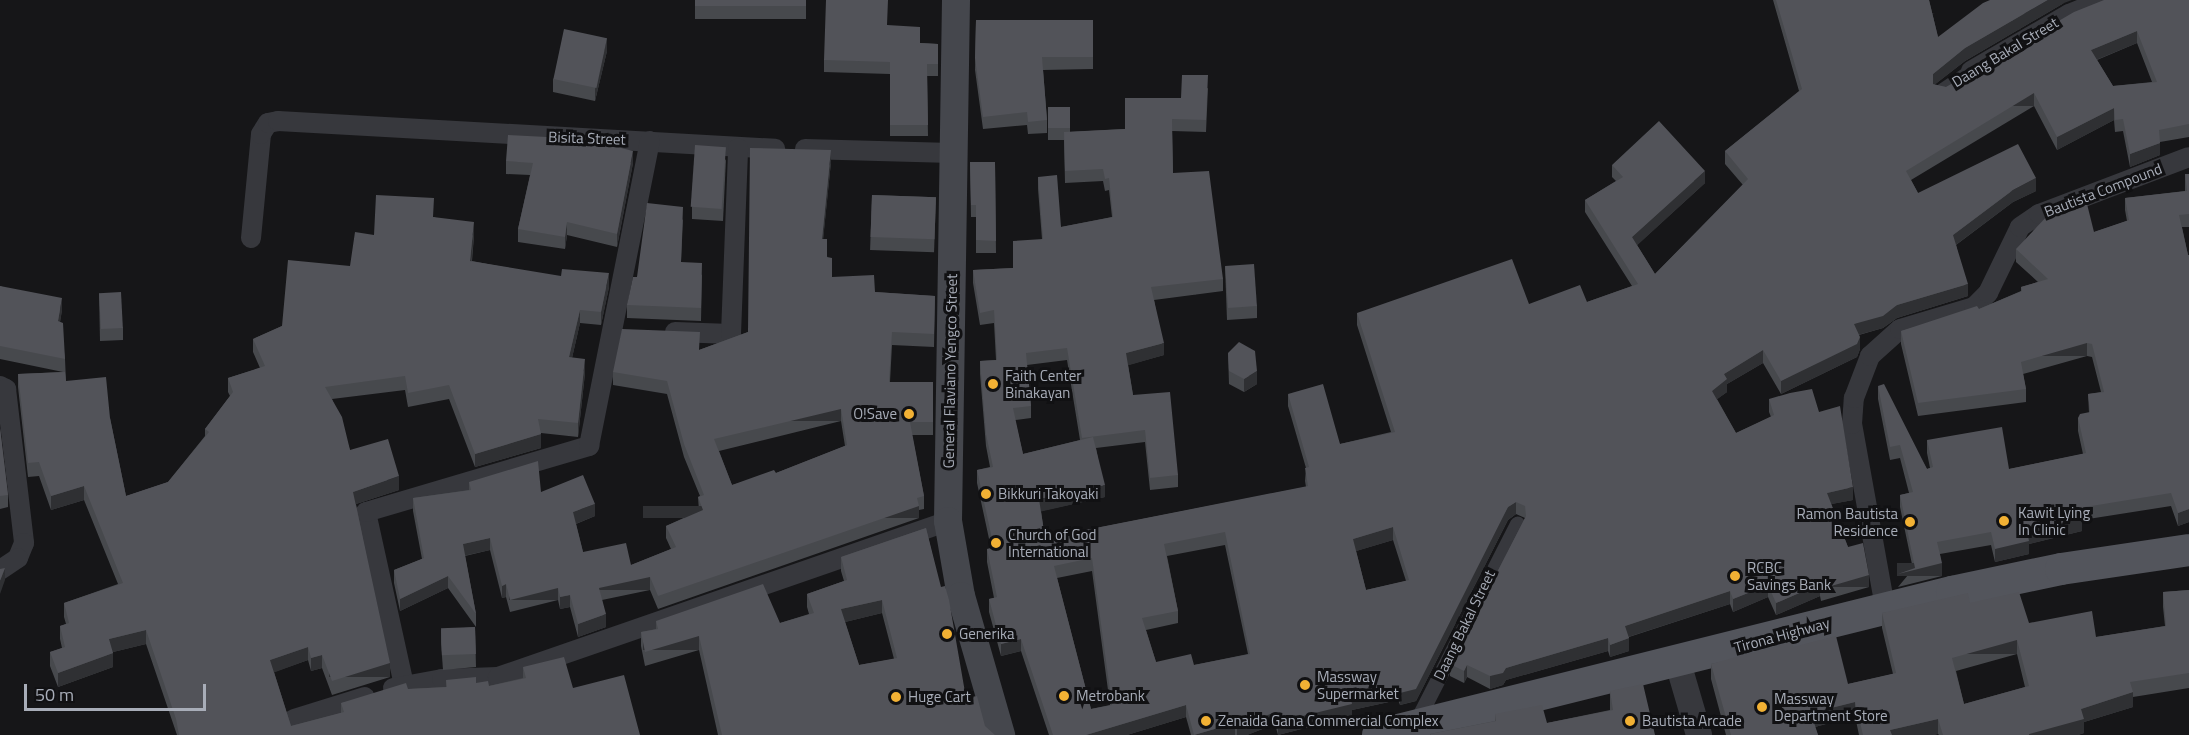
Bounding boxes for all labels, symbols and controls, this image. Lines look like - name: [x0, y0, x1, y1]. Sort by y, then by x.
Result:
- street label: Daang Bakal Street: [1949, 13, 2061, 91]
- street label: Bisita Street: [548, 128, 626, 148]
- street label: Bautista Compound: [2042, 159, 2164, 221]
- street label: General Flaviano Yengco Street: [939, 274, 961, 468]
- place label: Faith Center Binakayan: [1005, 366, 1081, 401]
- marker: Faith Center Binakayan: [986, 377, 1000, 391]
- place label: O!Save: [853, 405, 897, 423]
- marker: O!Save: [902, 407, 916, 421]
- place label: Bikkuri Takoyaki: [998, 485, 1099, 503]
- marker: Bikkuri Takoyaki: [979, 487, 993, 501]
- place label: Kawit Lying In Clinic: [2018, 503, 2090, 538]
- place label: Ramon Bautista Residence: [1796, 504, 1898, 539]
- marker: Kawit Lying In Clinic: [1995, 512, 2013, 530]
- marker: Ramon Bautista Residence: [1903, 515, 1917, 529]
- place label: Church of God International: [1008, 525, 1096, 560]
- marker: Church of God International: [989, 536, 1003, 550]
- place label: RCBC Savings Bank: [1747, 558, 1831, 593]
- street label: Daang Bakal Street: [1429, 567, 1499, 683]
- marker: RCBC Savings Bank: [1728, 569, 1742, 583]
- street label: Tirona Highway: [1732, 614, 1832, 656]
- place label: Generika: [959, 625, 1015, 643]
- marker: Generika: [940, 627, 954, 641]
- place label: Massway Supermarket: [1317, 667, 1399, 702]
- scale bar: [27, 672, 208, 710]
- marker: Massway Supermarket: [1298, 678, 1312, 692]
- text: 50 m: [35, 681, 74, 708]
- place label: Metrobank: [1076, 687, 1145, 705]
- place label: Huge Cart: [908, 688, 971, 706]
- marker: Metrobank: [1057, 689, 1071, 703]
- place label: Massway Department Store: [1774, 689, 1888, 724]
- marker: Huge Cart: [889, 690, 903, 704]
- marker: Massway Department Store: [1755, 700, 1769, 714]
- place label: Zenaida Gana Commercial Complex: [1218, 712, 1439, 730]
- place label: Bautista Arcade: [1642, 712, 1742, 730]
- marker: Zenaida Gana Commercial Complex: [1199, 714, 1213, 728]
- marker: Bautista Arcade: [1623, 714, 1637, 728]

